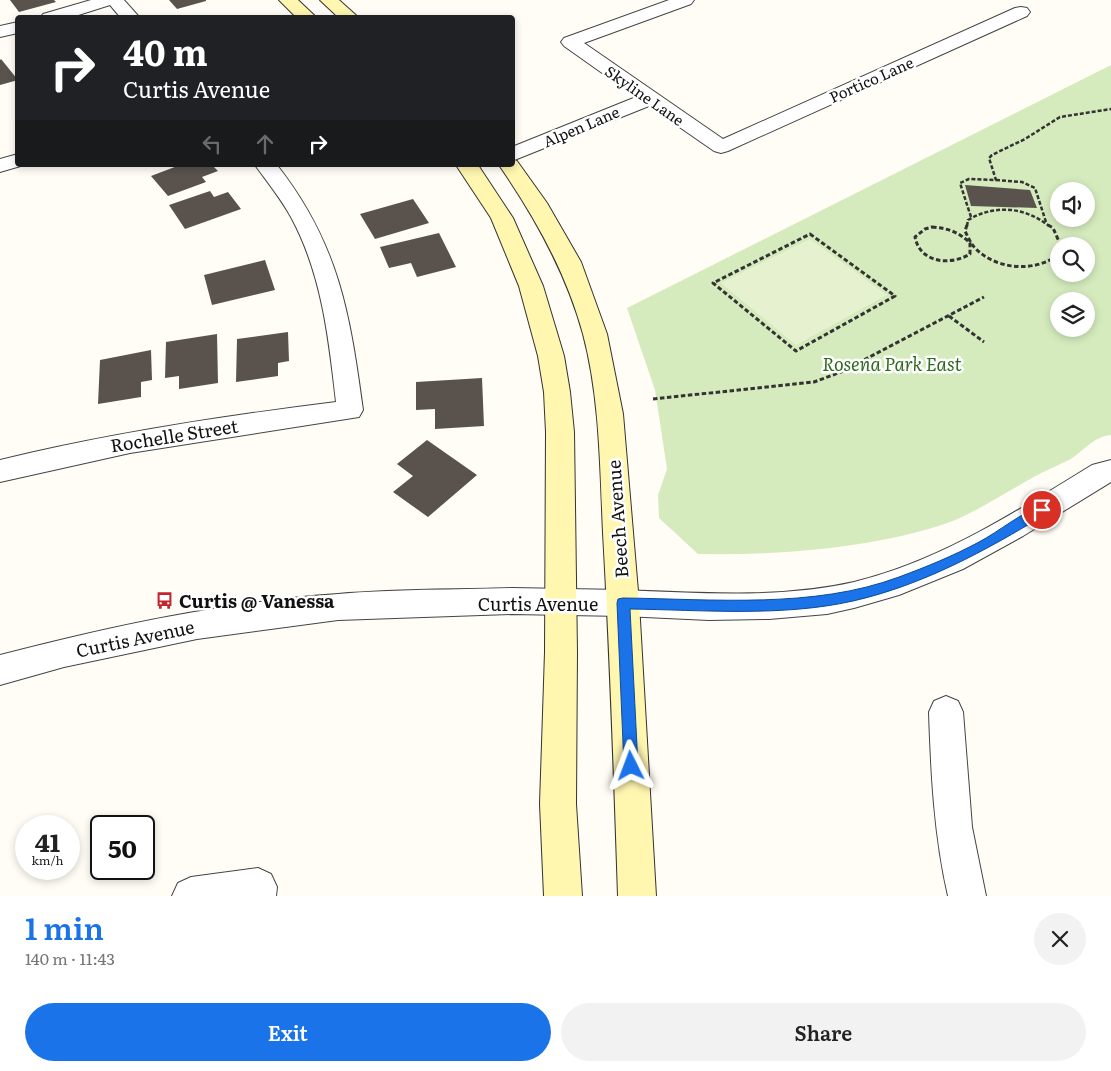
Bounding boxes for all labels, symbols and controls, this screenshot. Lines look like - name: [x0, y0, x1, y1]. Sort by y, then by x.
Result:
- text: 40 m: [123, 25, 208, 77]
- icon: right: [40, 35, 105, 100]
- street label: Portico Lane: [825, 50, 917, 108]
- street label: Skyline Lane: [601, 59, 689, 131]
- text: Curtis Avenue: [123, 72, 270, 105]
- street label: Alpen Lane: [539, 100, 623, 152]
- icon: left: [198, 130, 226, 158]
- icon: ahead: [251, 130, 279, 158]
- icon: right: [304, 130, 332, 158]
- map controls: [1050, 182, 1095, 337]
- button: sound: [1050, 182, 1095, 227]
- button: search: [1050, 237, 1095, 282]
- button: layers: [1050, 292, 1095, 337]
- park label: Rosena Park East: [822, 350, 962, 377]
- street label: Rochelle Street: [108, 411, 241, 458]
- street label: Beech Avenue: [599, 459, 635, 579]
- pin: [1021, 489, 1063, 531]
- icon: arrive: [1028, 496, 1056, 524]
- place label: Curtis @ Vanessa: [179, 587, 335, 614]
- bus stop icon: Curtis @ Vanessa: [155, 590, 175, 610]
- street label: Curtis Avenue: [478, 590, 598, 617]
- street label: Curtis Avenue: [73, 612, 197, 664]
- position arrow: [604, 739, 656, 791]
- speed limit sign: 50: [90, 815, 155, 880]
- text: 41: [35, 823, 60, 860]
- text: km/h: [32, 851, 63, 869]
- text: 1 min: [25, 905, 104, 949]
- button: close: [1034, 913, 1086, 965]
- text: 140 m · 11:43: [25, 946, 115, 970]
- button: Exit: [25, 1003, 551, 1061]
- button: Share: [561, 1003, 1086, 1061]

